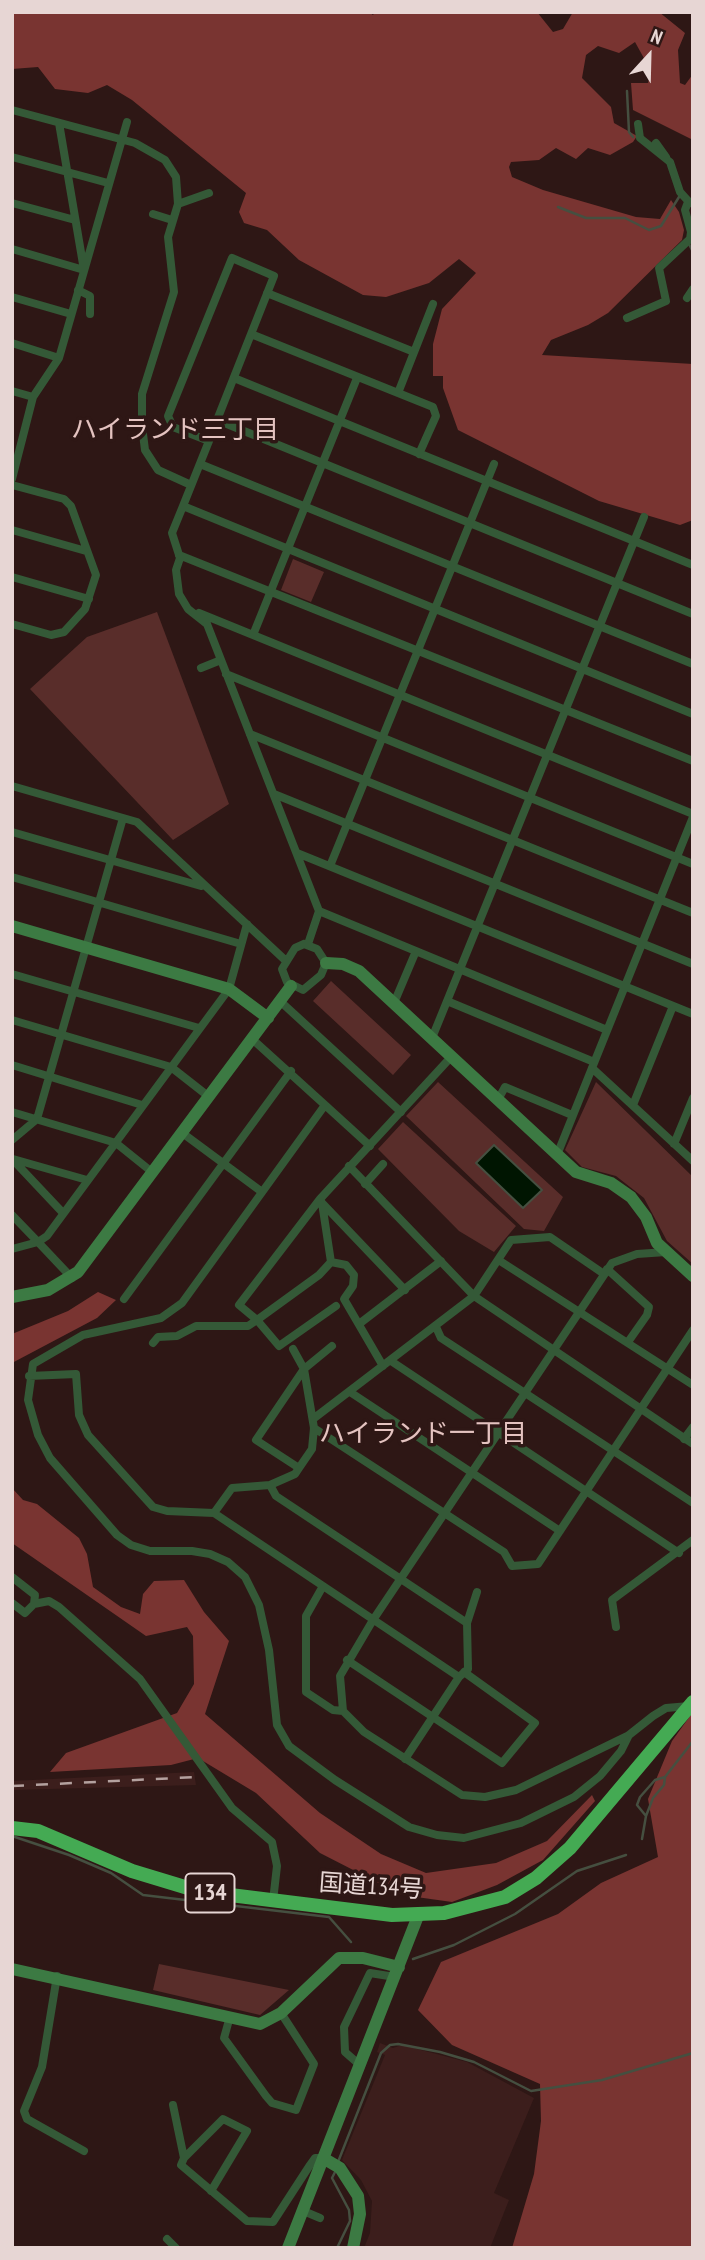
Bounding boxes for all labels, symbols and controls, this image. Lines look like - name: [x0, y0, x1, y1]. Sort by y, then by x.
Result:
- north arrow: [614, 21, 684, 91]
- text: N: [648, 23, 666, 50]
- district label: ハイランド三丁目: [71, 415, 279, 447]
- district label: ハイランド一丁目: [319, 1419, 527, 1451]
- street label: 国道134号: [318, 1869, 424, 1905]
- road number: 134: [186, 1874, 234, 1912]

